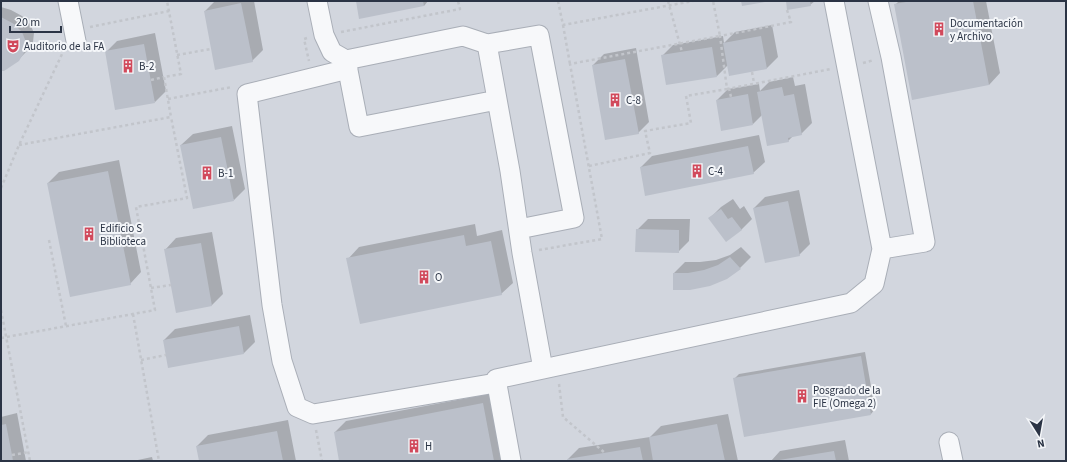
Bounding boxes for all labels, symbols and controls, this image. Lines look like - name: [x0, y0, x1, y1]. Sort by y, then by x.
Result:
- scale bar: [10, 8, 61, 34]
- text: 20 m: [16, 14, 40, 31]
- place label: Documentación y Archivo: [950, 16, 1023, 44]
- building icon: Documentación y Archivo: [931, 21, 947, 37]
- theatre icon: Auditorio de la FA: [5, 38, 21, 54]
- place label: Auditorio de la FA: [24, 39, 104, 54]
- building icon: B-2: [120, 58, 136, 74]
- place label: B-2: [139, 59, 154, 74]
- building icon: C-8: [607, 92, 623, 108]
- place label: C-8: [626, 93, 641, 108]
- building icon: C-4: [689, 163, 705, 179]
- place label: C-4: [708, 164, 723, 179]
- building icon: B-1: [199, 165, 215, 181]
- place label: B-1: [218, 166, 233, 181]
- place label: Edificio S Biblioteca: [100, 221, 146, 249]
- building icon: Edificio S Biblioteca: [81, 226, 97, 242]
- building icon: O: [416, 269, 432, 285]
- place label: O: [435, 270, 442, 285]
- place label: Posgrado de la FIE (Omega 2): [813, 383, 881, 411]
- building icon: Posgrado de la FIE (Omega 2): [794, 388, 810, 404]
- north arrow: [1019, 414, 1059, 454]
- text: N: [1036, 435, 1046, 451]
- building icon: H: [406, 438, 422, 454]
- place label: H: [425, 439, 432, 454]

